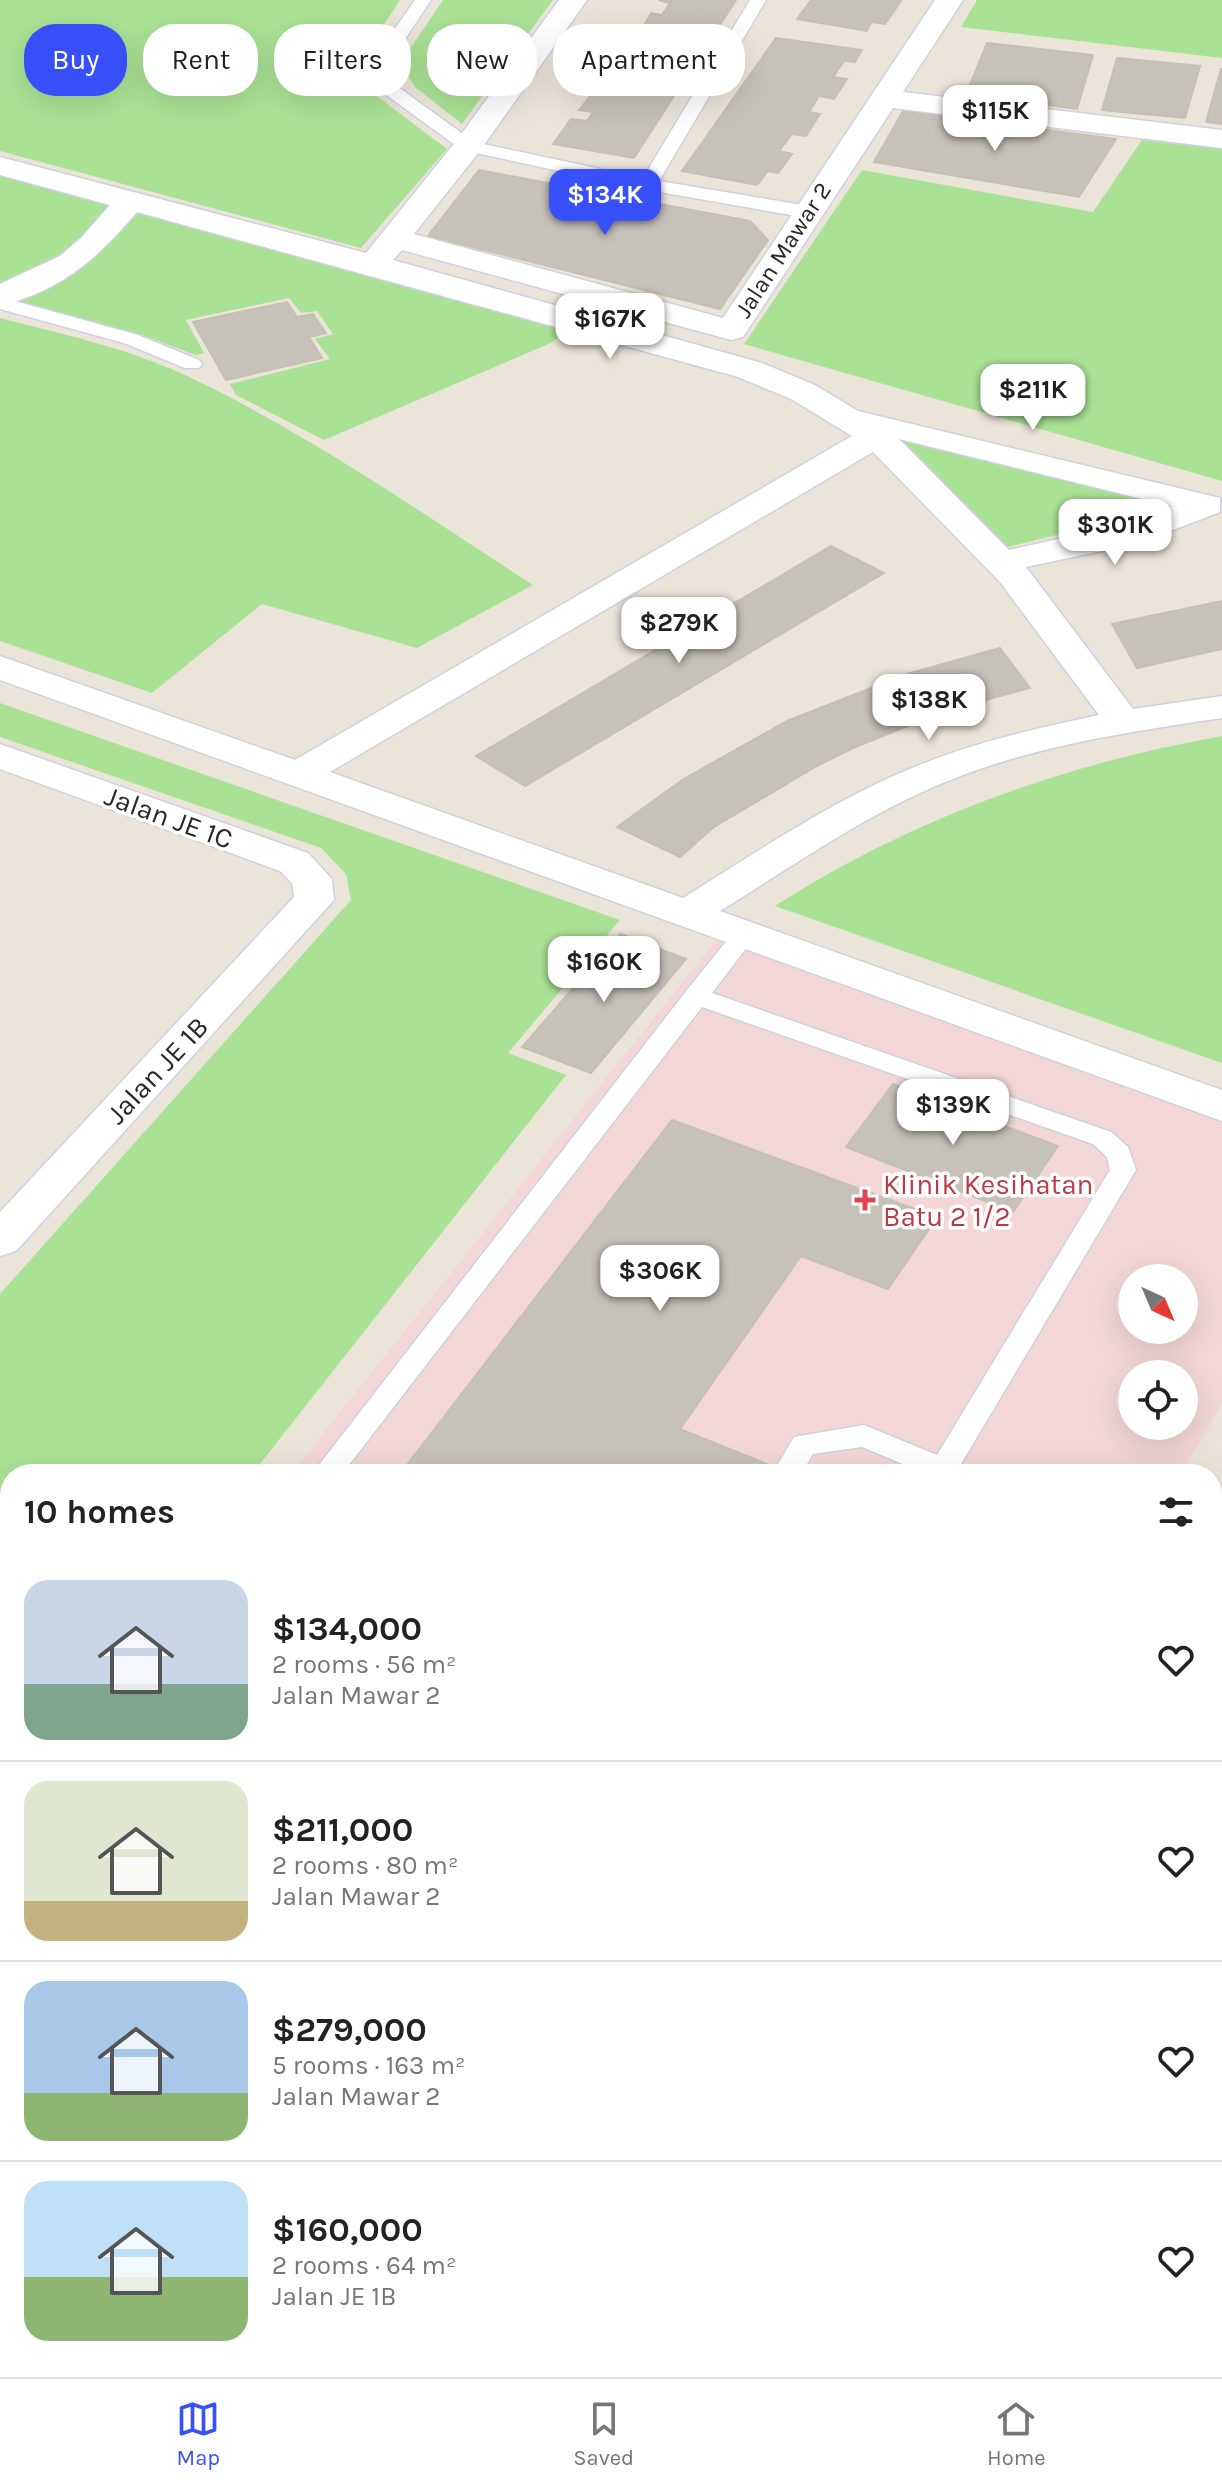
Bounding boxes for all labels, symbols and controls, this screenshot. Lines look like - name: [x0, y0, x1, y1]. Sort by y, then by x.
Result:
- chip: Buy: [24, 24, 127, 96]
- chip: Rent: [143, 24, 258, 96]
- chip: Filters: [274, 24, 411, 96]
- chip: New: [427, 24, 537, 96]
- chip: Apartment: [553, 24, 745, 96]
- pin: $115K: [939, 85, 1051, 153]
- text: $115K: [961, 95, 1029, 126]
- pin: $134K: [549, 169, 661, 237]
- street label: Jalan Mawar 2: [729, 177, 837, 323]
- text: $134K: [567, 179, 643, 210]
- pin: $167K: [554, 293, 666, 361]
- text: $167K: [574, 303, 646, 334]
- pin: $211K: [977, 364, 1089, 432]
- text: $211K: [998, 374, 1068, 405]
- pin: $301K: [1059, 499, 1171, 567]
- text: $301K: [1077, 509, 1153, 540]
- pin: $279K: [623, 597, 735, 665]
- text: $279K: [639, 607, 719, 638]
- pin: $138K: [873, 674, 985, 742]
- text: $138K: [890, 684, 968, 715]
- street label: Jalan JE 1C: [100, 779, 237, 856]
- pin: $160K: [548, 936, 660, 1004]
- text: $160K: [566, 946, 642, 977]
- street label: Jalan JE 1B: [100, 1010, 215, 1131]
- pin: $139K: [897, 1079, 1009, 1147]
- text: $139K: [915, 1089, 991, 1120]
- place label: Klinik Kesihatan Batu 2 1/2: [883, 1168, 1093, 1233]
- marker: Klinik Kesihatan Batu 2 1/2: [854, 1189, 876, 1211]
- pin: $306K: [604, 1245, 716, 1313]
- text: $306K: [618, 1255, 702, 1286]
- north arrow: [1118, 1264, 1198, 1344]
- map controls: [1118, 1264, 1198, 1440]
- button: locate: [1118, 1360, 1198, 1440]
- icon: filters: [1154, 1490, 1198, 1534]
- text: 10 homes: [24, 1492, 175, 1532]
- text: $134,000: [272, 1609, 422, 1649]
- icon: home: [88, 1612, 184, 1708]
- icon: heart: [1154, 1638, 1198, 1682]
- text: 2 rooms · 56 m²: [272, 1649, 457, 1680]
- text: Jalan Mawar 2: [272, 1680, 440, 1711]
- text: $211,000: [272, 1810, 413, 1850]
- icon: home: [88, 1813, 184, 1909]
- icon: heart: [1154, 1839, 1198, 1883]
- text: 2 rooms · 80 m²: [272, 1850, 458, 1881]
- text: Jalan Mawar 2: [272, 1881, 440, 1912]
- text: $279,000: [272, 2010, 427, 2050]
- icon: home: [88, 2013, 184, 2109]
- icon: heart: [1154, 2039, 1198, 2083]
- text: 5 rooms · 163 m²: [272, 2050, 465, 2081]
- text: Jalan Mawar 2: [272, 2081, 440, 2112]
- text: $160,000: [272, 2210, 423, 2250]
- icon: home: [88, 2213, 184, 2309]
- icon: heart: [1154, 2239, 1198, 2283]
- text: 2 rooms · 64 m²: [272, 2250, 456, 2281]
- text: Jalan JE 1B: [272, 2281, 396, 2312]
- tab: Map: [176, 2397, 220, 2471]
- tab: Saved: [573, 2397, 634, 2471]
- tab: Home: [987, 2397, 1046, 2471]

